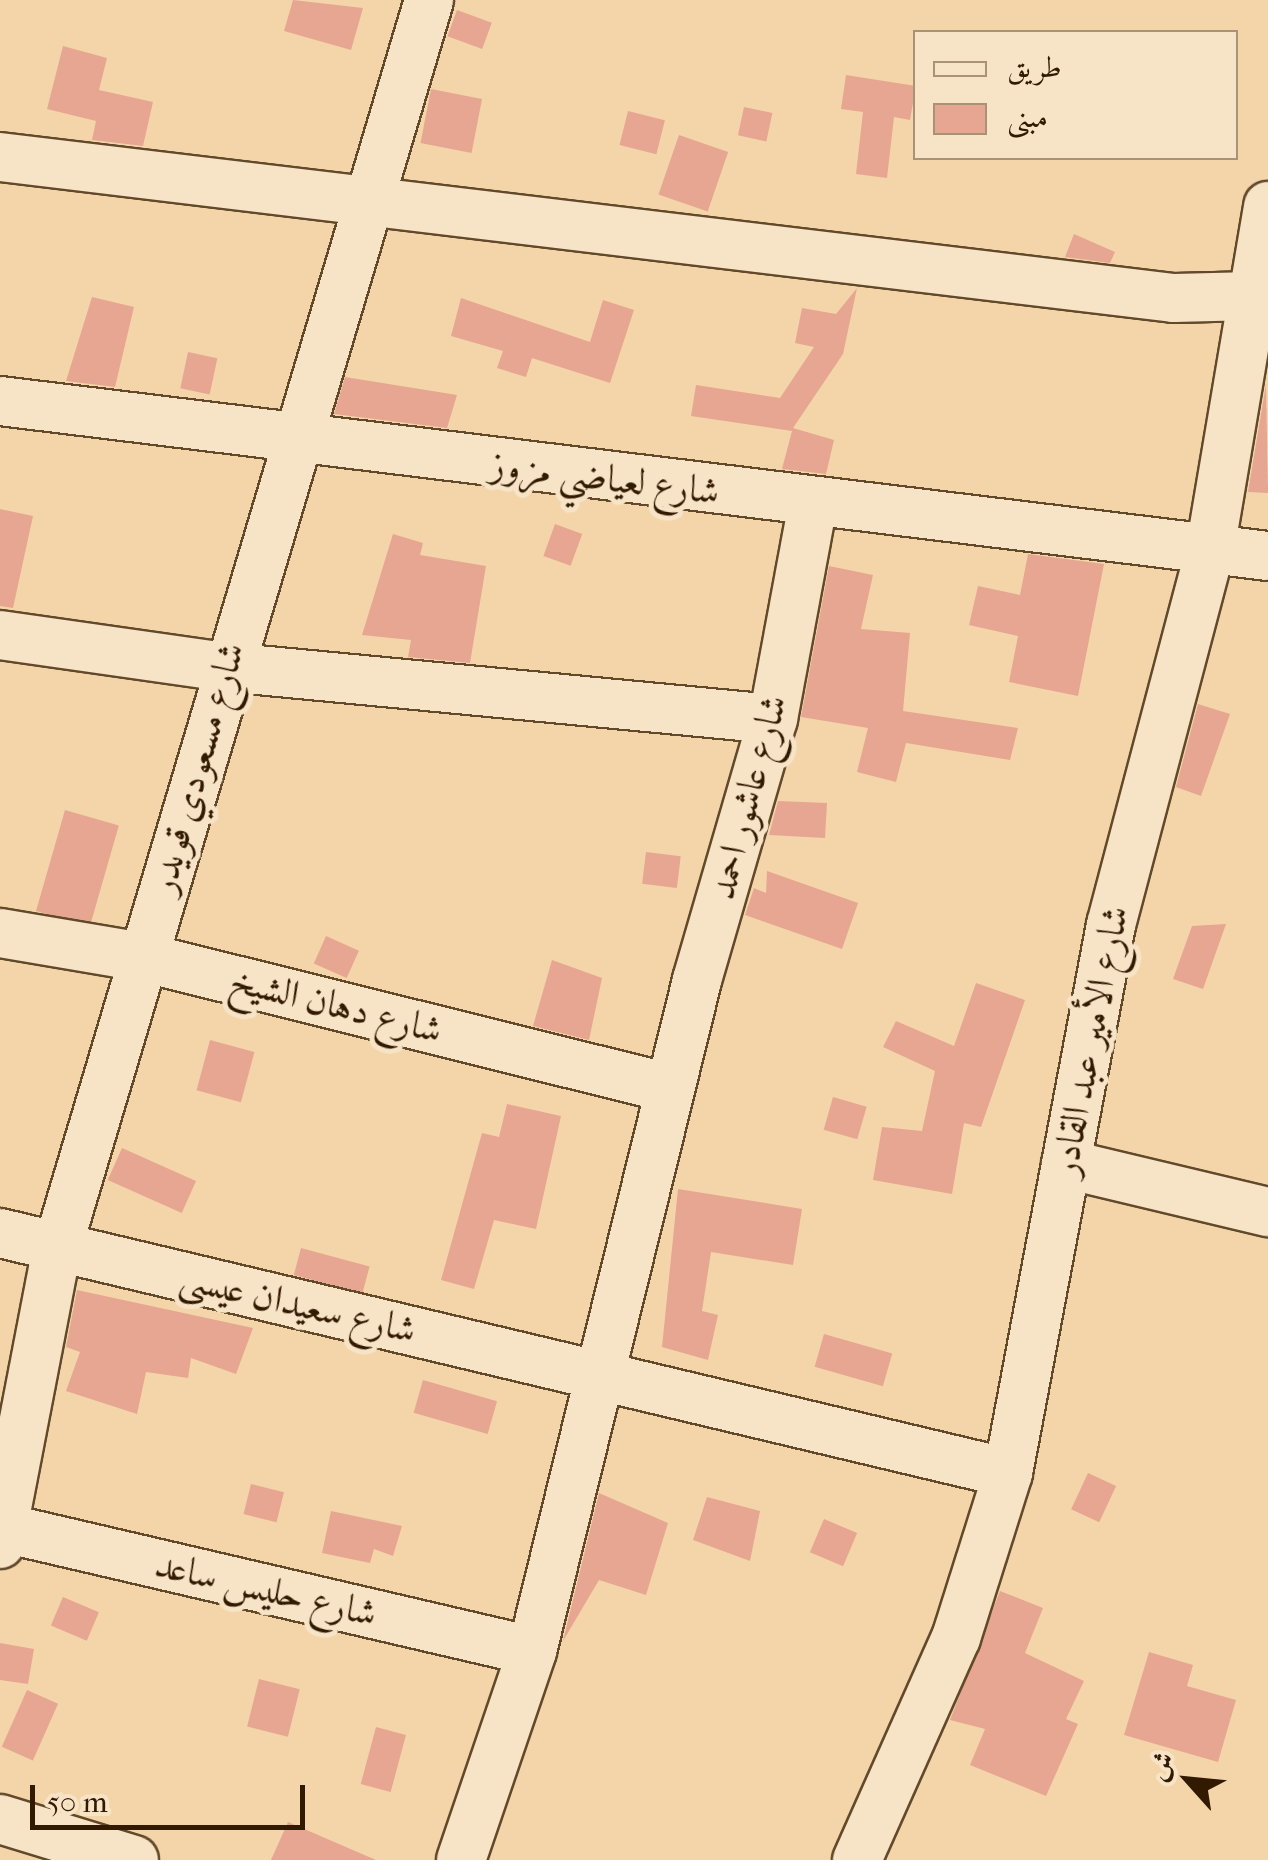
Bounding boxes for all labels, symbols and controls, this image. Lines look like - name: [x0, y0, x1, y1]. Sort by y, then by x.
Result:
- legend: [913, 30, 1238, 160]
- text: طريق: [1007, 50, 1062, 85]
- text: مبنى: [1007, 100, 1048, 135]
- street label: شارع لعياضي مزوز: [488, 441, 722, 515]
- street label: شارع مسعودي قويدر: [139, 637, 255, 899]
- street label: شارع عاشور احمد: [699, 690, 797, 904]
- street label: شارع الأمير عبد القادر: [1041, 902, 1139, 1180]
- street label: شارع دهان الشيخ: [225, 957, 447, 1053]
- street label: شارع سعيدان عيسى: [175, 1255, 421, 1353]
- street label: شارع حليس ساعد: [151, 1541, 381, 1637]
- north arrow: [1138, 1730, 1238, 1830]
- text: ش: [1140, 1746, 1182, 1786]
- scale bar: [35, 1765, 310, 1827]
- text: 50 m: [47, 1785, 108, 1820]

